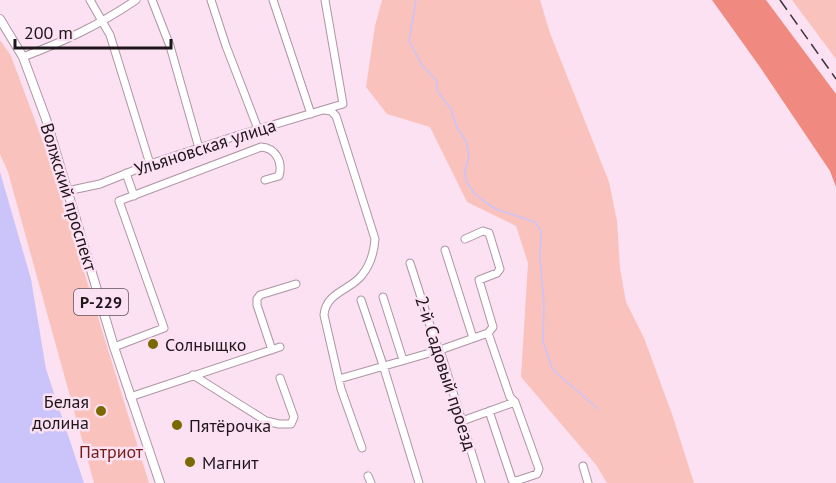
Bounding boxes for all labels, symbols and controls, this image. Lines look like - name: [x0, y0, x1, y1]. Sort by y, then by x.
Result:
- scale bar: [15, 12, 171, 50]
- text: 200 m: [24, 21, 73, 44]
- street label: Ульяновская улица: [131, 113, 279, 181]
- street label: Волжский проспект: [36, 120, 103, 275]
- road number: Р-229: [74, 289, 128, 315]
- street label: 2-й Садовый проезд: [410, 293, 482, 453]
- place label: Солныщко: [165, 333, 246, 356]
- marker: Солныщко: [146, 337, 160, 351]
- place label: Белая долина: [32, 390, 89, 434]
- marker: Белая долина: [94, 404, 108, 418]
- place label: Пятёрочка: [189, 414, 271, 437]
- marker: Пятёрочка: [170, 418, 184, 432]
- park label: Патриот: [79, 440, 144, 463]
- place label: Магнит: [202, 451, 259, 474]
- marker: Магнит: [183, 455, 197, 469]

